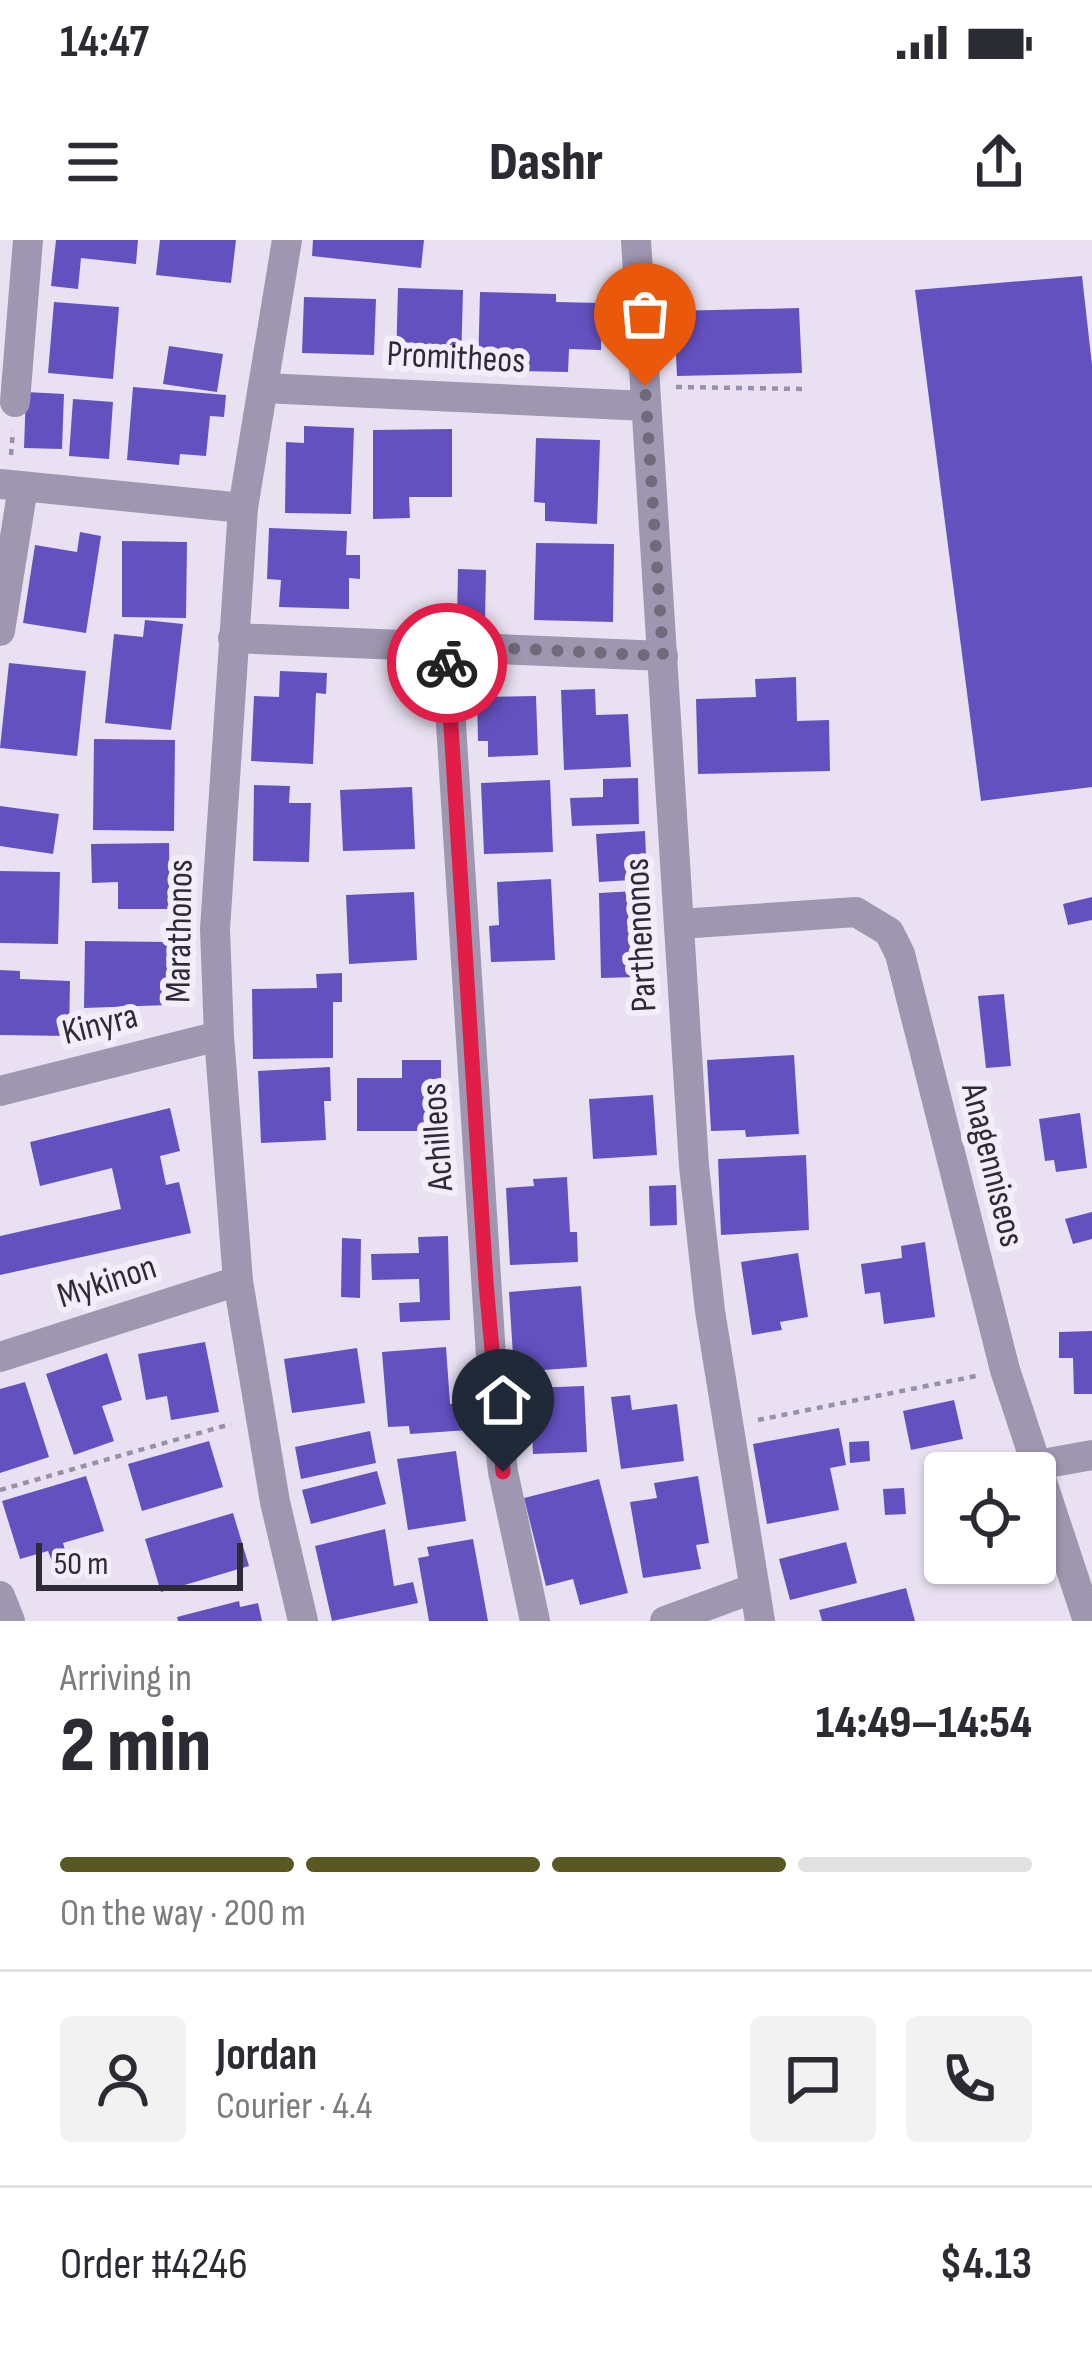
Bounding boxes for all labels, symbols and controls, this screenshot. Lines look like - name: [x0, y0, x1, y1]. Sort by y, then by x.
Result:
- text: 14:47: [60, 15, 149, 70]
- icon: menu: [60, 129, 126, 195]
- icon: share: [966, 129, 1032, 195]
- text: Dashr: [489, 130, 603, 195]
- pin: [594, 263, 696, 386]
- icon: bag: [612, 281, 678, 347]
- street label: Promitheos: [386, 333, 526, 383]
- courier: [387, 603, 507, 723]
- icon: bike: [414, 630, 480, 696]
- street label: Parthenonos: [616, 857, 666, 1013]
- street label: Marathonos: [157, 859, 203, 1003]
- street label: Kinyra: [58, 995, 142, 1055]
- street label: Anagenniseos: [951, 1078, 1033, 1251]
- street label: Achilleos: [413, 1082, 463, 1193]
- street label: Mykinon: [52, 1246, 162, 1318]
- pin: [452, 1349, 554, 1472]
- icon: home: [470, 1367, 536, 1433]
- map controls: [924, 1452, 1056, 1584]
- button: locate: [924, 1452, 1056, 1584]
- scale bar: [36, 1537, 243, 1590]
- text: 50 m: [54, 1544, 108, 1584]
- text: Arriving in: [60, 1655, 192, 1702]
- text: 14:49–14:54: [816, 1696, 1032, 1751]
- text: 2 min: [60, 1700, 211, 1793]
- text: On the way · 200 m: [60, 1890, 306, 1937]
- button: person: [60, 2016, 186, 2142]
- button: chat: [750, 2016, 876, 2142]
- button: phone: [906, 2016, 1032, 2142]
- text: Jordan: [216, 2028, 317, 2083]
- text: Courier · 4.4: [216, 2083, 372, 2130]
- text: Order #4246: [60, 2237, 248, 2292]
- text: $4.13: [940, 2237, 1032, 2292]

